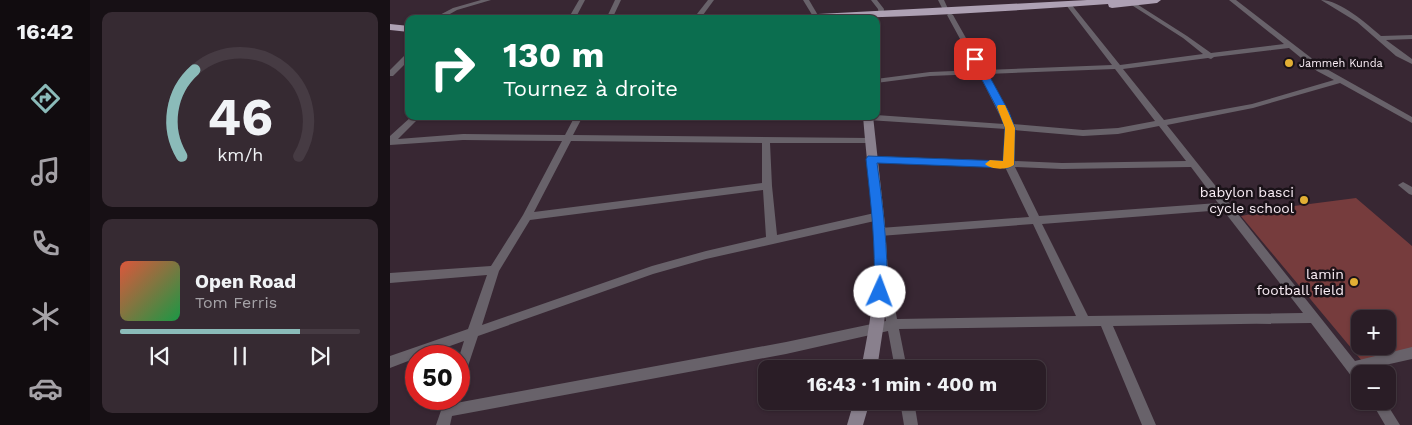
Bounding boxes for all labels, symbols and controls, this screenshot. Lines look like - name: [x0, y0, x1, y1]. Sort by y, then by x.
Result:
- text: 16:42: [17, 19, 73, 44]
- text: 130 m: [503, 34, 604, 76]
- icon: right: [420, 35, 485, 100]
- pin: [954, 38, 996, 80]
- icon: arrive: [961, 45, 989, 73]
- marker: Jammeh Kunda: [1283, 57, 1295, 69]
- place label: Jammeh Kunda: [1299, 57, 1383, 70]
- text: Tournez à droite: [503, 76, 678, 101]
- icon: directions: [28, 81, 63, 116]
- text: 46: [207, 87, 273, 148]
- text: km/h: [217, 144, 263, 165]
- icon: music: [28, 154, 63, 189]
- place label: babylon basci cycle school: [1200, 184, 1295, 216]
- marker: babylon basci cycle school: [1298, 194, 1310, 206]
- icon: phone: [28, 226, 63, 261]
- position arrow: [853, 265, 905, 317]
- place label: lamin football field: [1257, 266, 1344, 298]
- text: Open Road: [195, 270, 296, 293]
- marker: lamin football field: [1348, 276, 1360, 288]
- text: Tom Ferris: [195, 293, 277, 312]
- icon: climate: [28, 299, 63, 334]
- map controls: [1351, 310, 1396, 410]
- button: +: [1351, 310, 1396, 355]
- icon: previous: [146, 342, 174, 370]
- icon: pause: [226, 342, 254, 370]
- icon: next: [306, 342, 334, 370]
- speed limit sign: 50: [405, 345, 470, 410]
- button: −: [1351, 365, 1396, 410]
- icon: car: [28, 371, 63, 406]
- text: 16:43 · 1 min · 400 m: [807, 373, 997, 396]

